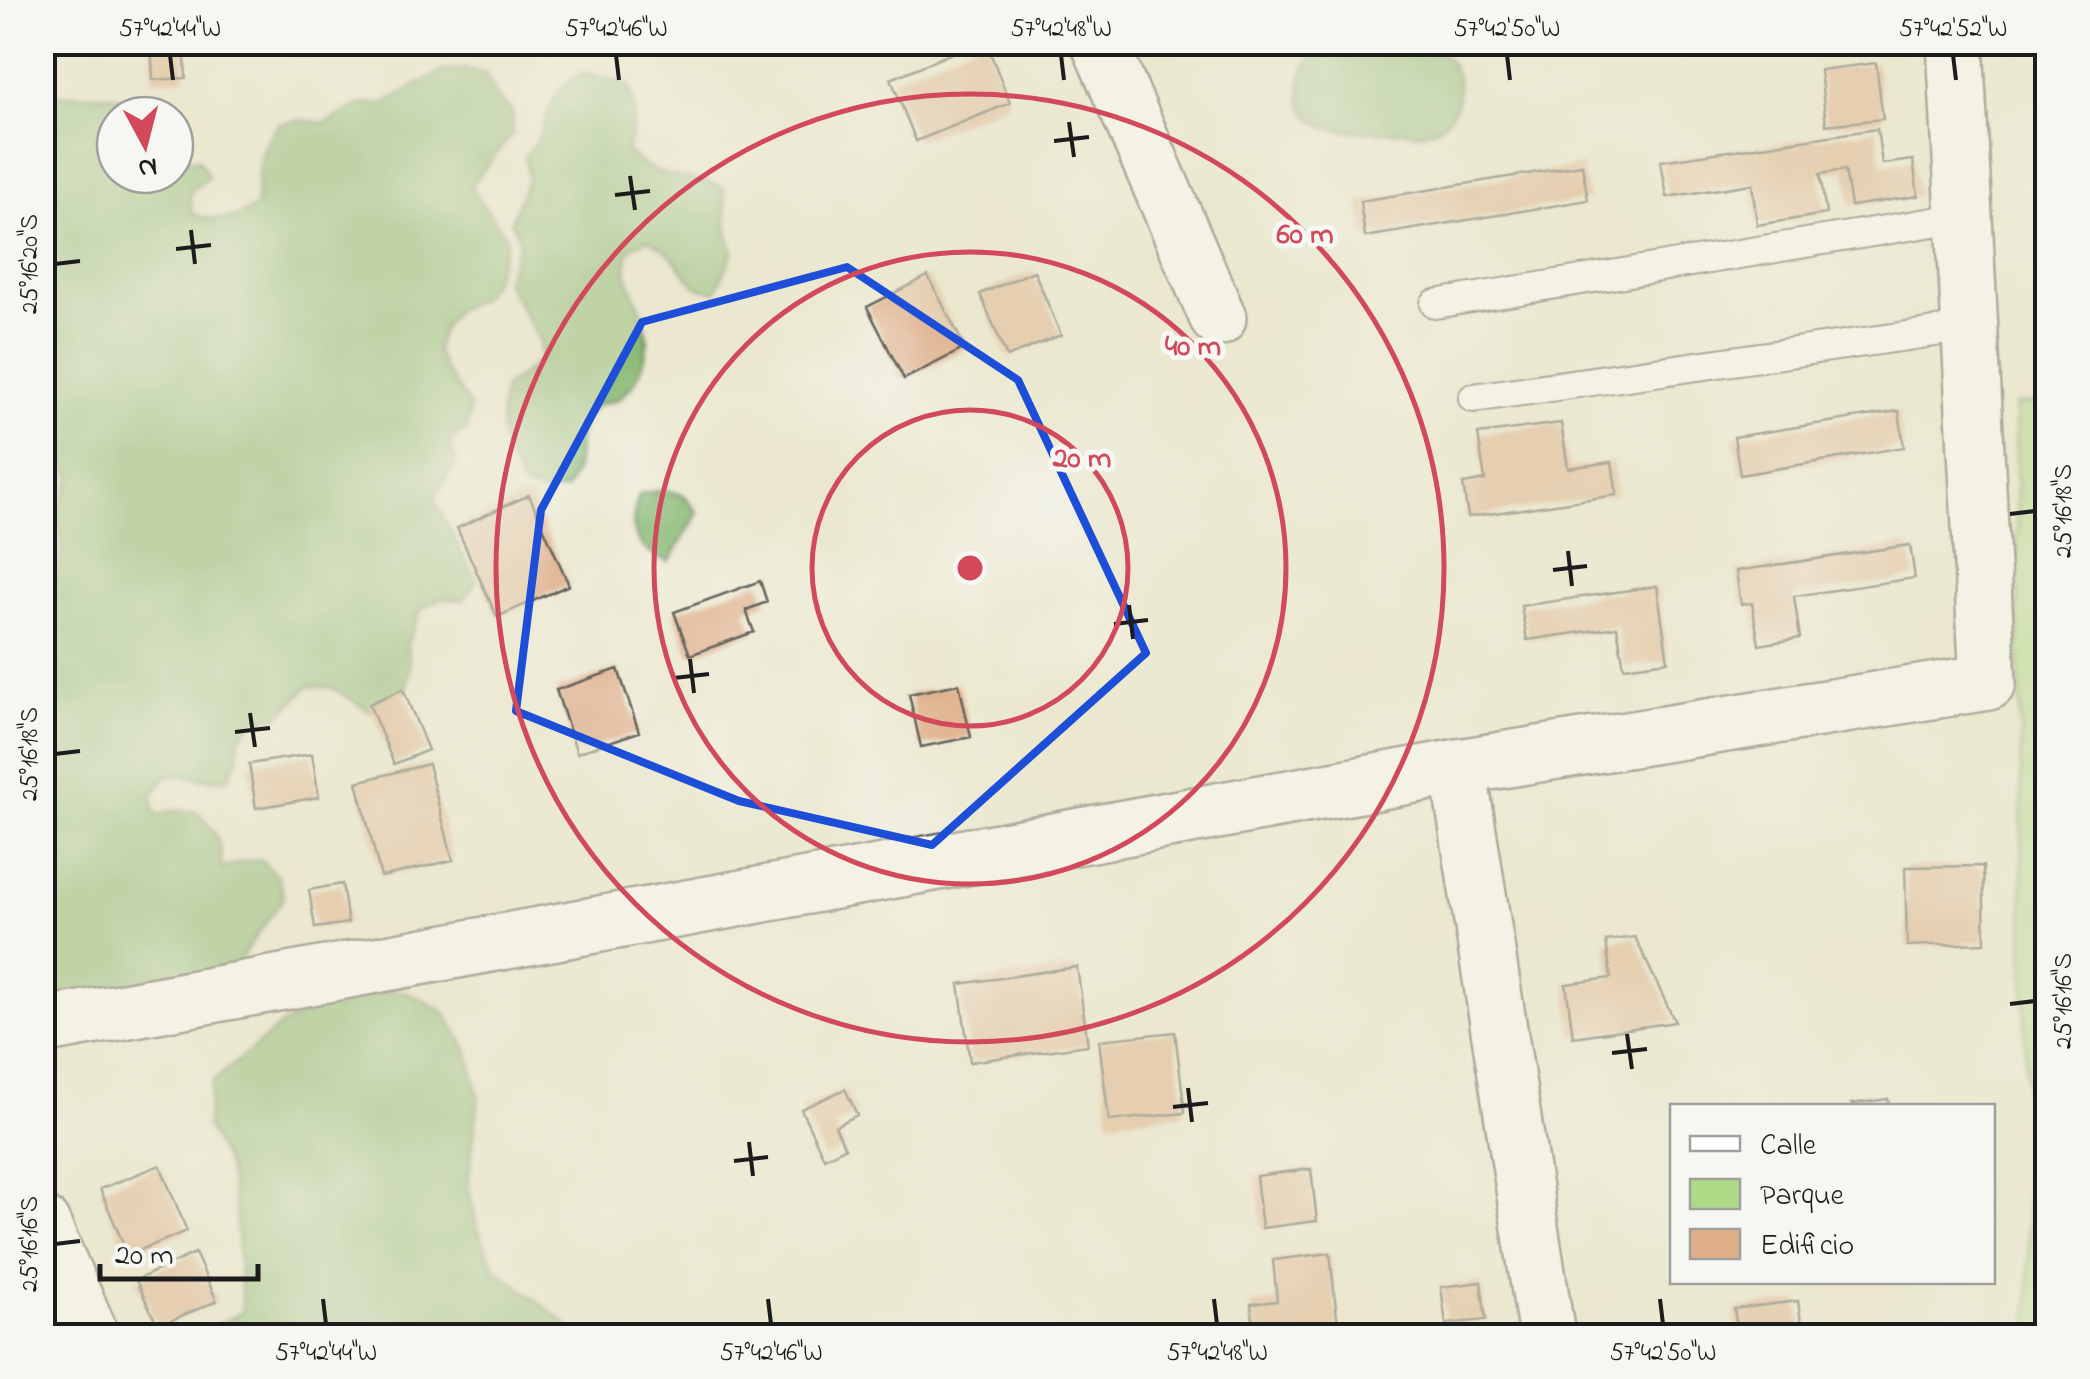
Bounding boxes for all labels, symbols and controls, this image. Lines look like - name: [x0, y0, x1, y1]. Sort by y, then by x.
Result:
- text: 57°42'44"W: [119, 12, 221, 48]
- text: 57°42'46"W: [564, 12, 668, 48]
- text: 57°42'48"W: [1010, 12, 1112, 48]
- text: 57°42'50"W: [1454, 12, 1560, 48]
- text: 57°42'52"W: [1899, 12, 2007, 48]
- north arrow: [95, 95, 195, 195]
- text: N: [136, 145, 160, 188]
- text: 25°16'20"S: [13, 214, 49, 314]
- text: 60 m: [1277, 214, 1333, 258]
- text: 40 m: [1165, 326, 1221, 370]
- text: 20 m: [1052, 438, 1111, 482]
- text: 25°16'18"S: [2047, 464, 2083, 558]
- centre of rings: [952, 550, 988, 586]
- text: 25°16'18"S: [13, 707, 49, 801]
- text: 25°16'16"S: [2047, 953, 2083, 1049]
- legend: [1670, 1104, 1995, 1284]
- text: Calle: [1760, 1125, 1817, 1169]
- text: Parque: [1760, 1175, 1845, 1219]
- text: 25°16'16"S: [13, 1196, 49, 1292]
- scale bar: [100, 1219, 258, 1281]
- text: Edificio: [1760, 1225, 1854, 1269]
- text: 20 m: [115, 1235, 174, 1279]
- text: 57°42'44"W: [275, 1336, 377, 1372]
- text: 57°42'46"W: [719, 1336, 823, 1372]
- text: 57°42'48"W: [1166, 1336, 1268, 1372]
- text: 57°42'50"W: [1610, 1336, 1716, 1372]

